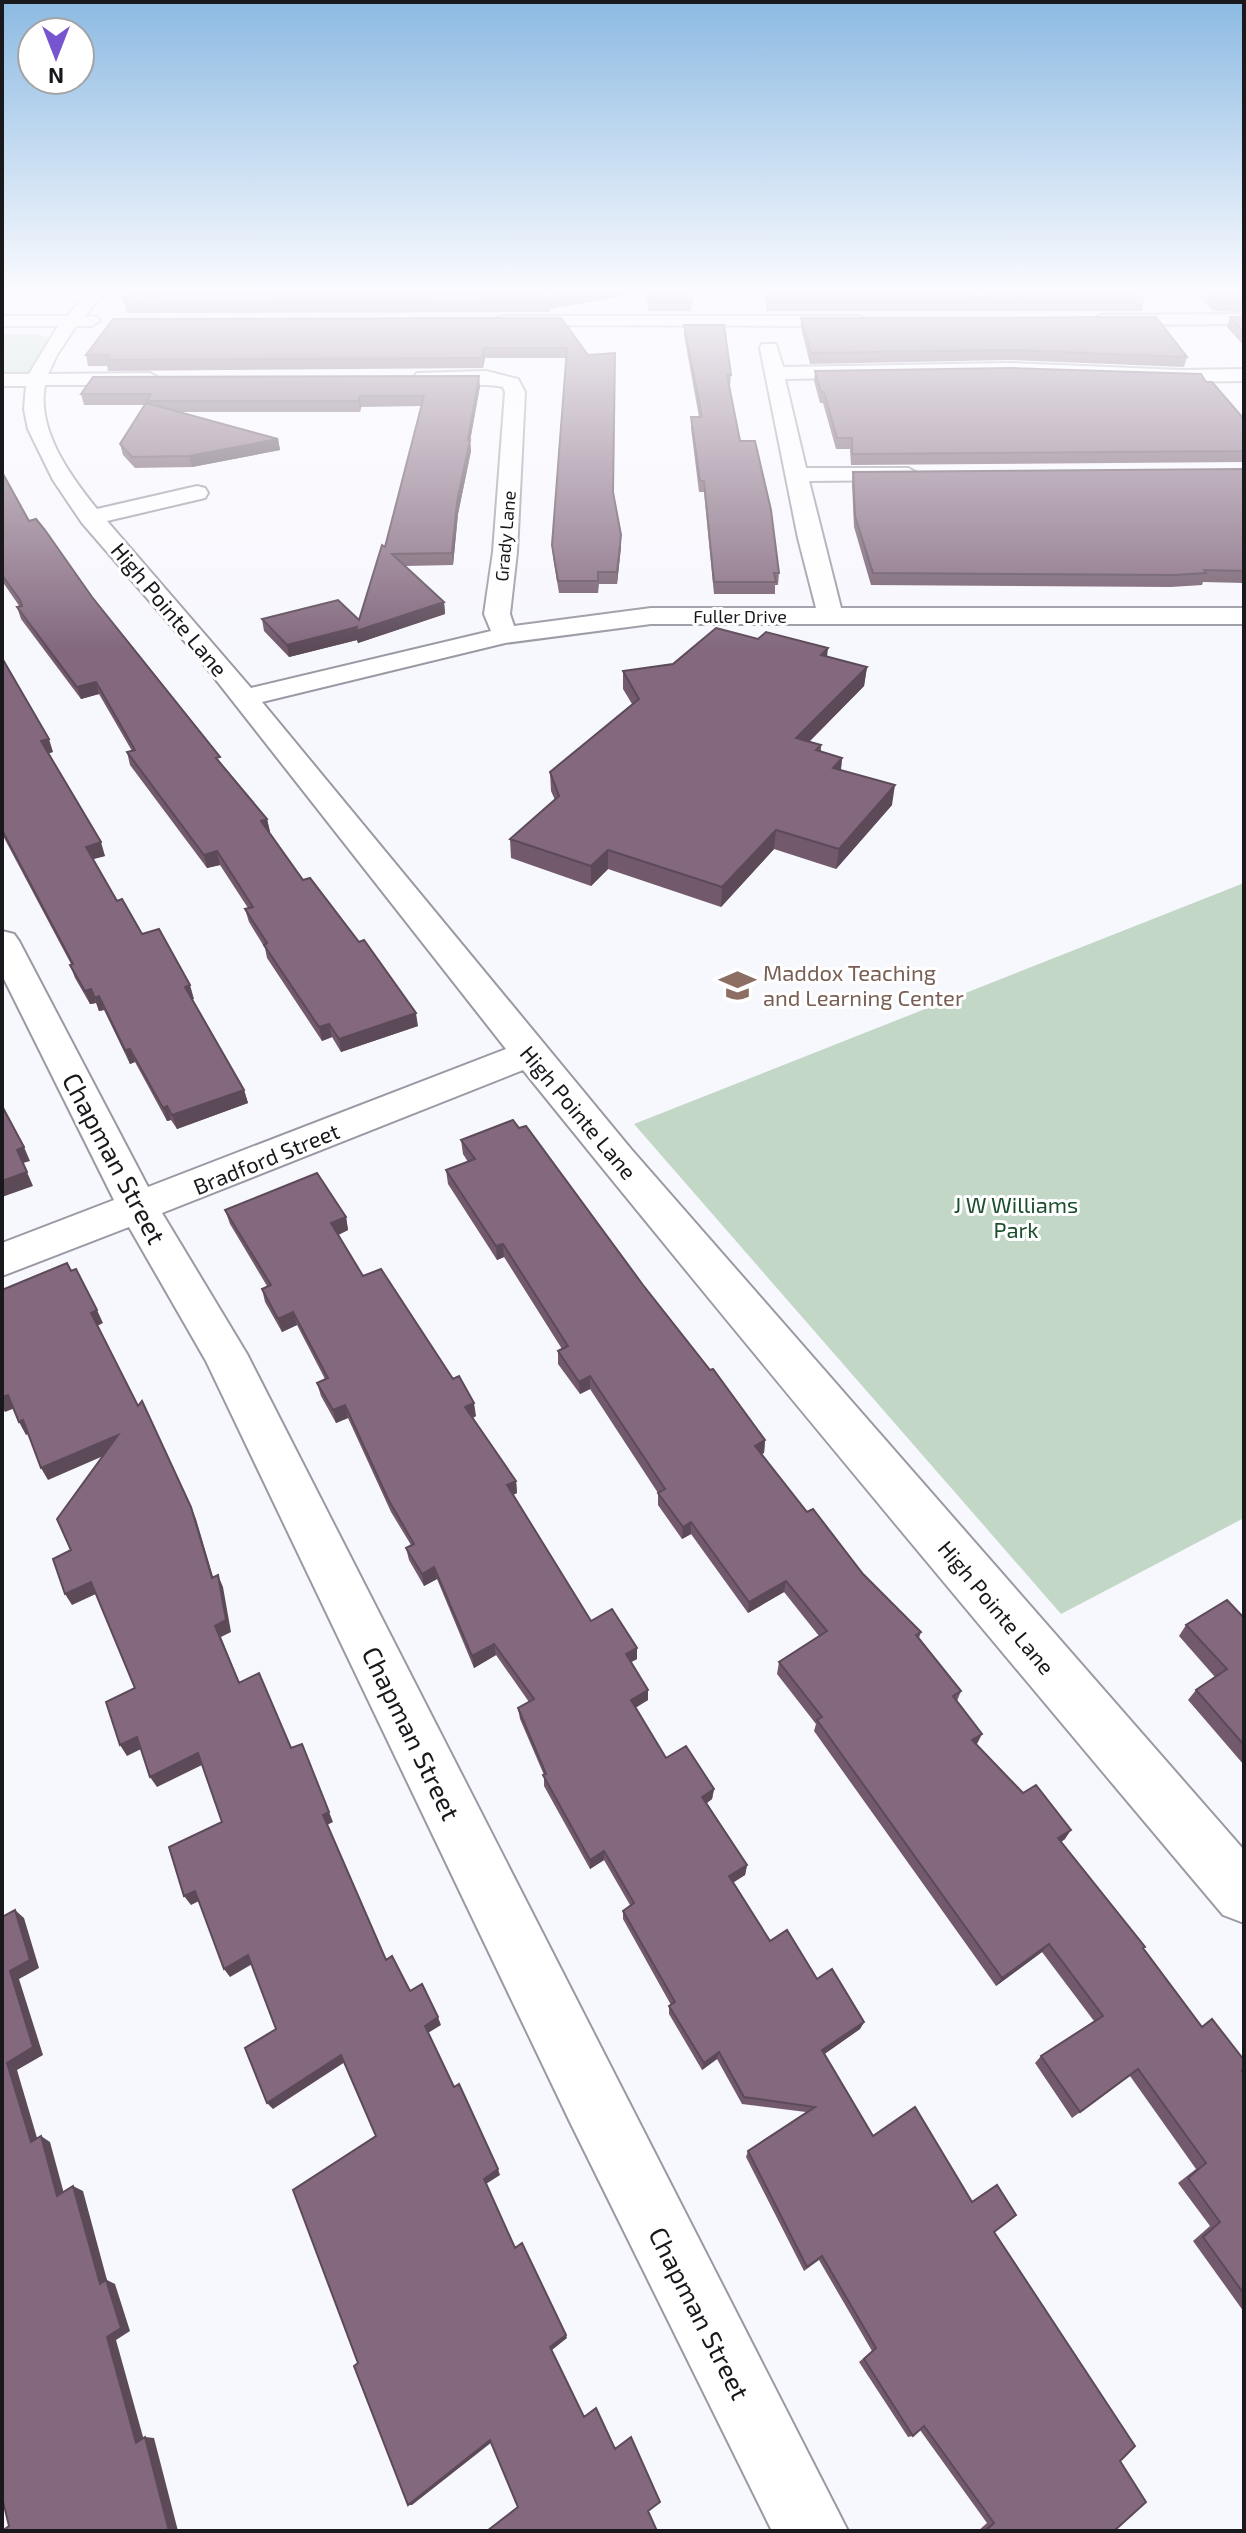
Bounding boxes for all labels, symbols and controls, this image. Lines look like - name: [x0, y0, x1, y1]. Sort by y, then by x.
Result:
- north arrow: [16, 16, 96, 96]
- text: N: [48, 64, 64, 90]
- street label: Grady Lane: [490, 490, 520, 582]
- street label: High Pointe Lane: [106, 537, 234, 681]
- street label: Fuller Drive: [693, 605, 787, 627]
- place label: Maddox Teaching and Learning Center: [763, 959, 964, 1010]
- school or university icon: Maddox Teaching and Learning Center: [718, 966, 756, 1004]
- street label: High Pointe Lane: [515, 1040, 643, 1184]
- street label: Chapman Street: [57, 1067, 173, 1249]
- street label: Bradford Street: [189, 1117, 343, 1199]
- park label: J W Williams Park: [954, 1191, 1078, 1242]
- street label: High Pointe Lane: [933, 1535, 1061, 1679]
- street label: Chapman Street: [357, 1641, 468, 1825]
- street label: Chapman Street: [643, 2222, 757, 2405]

